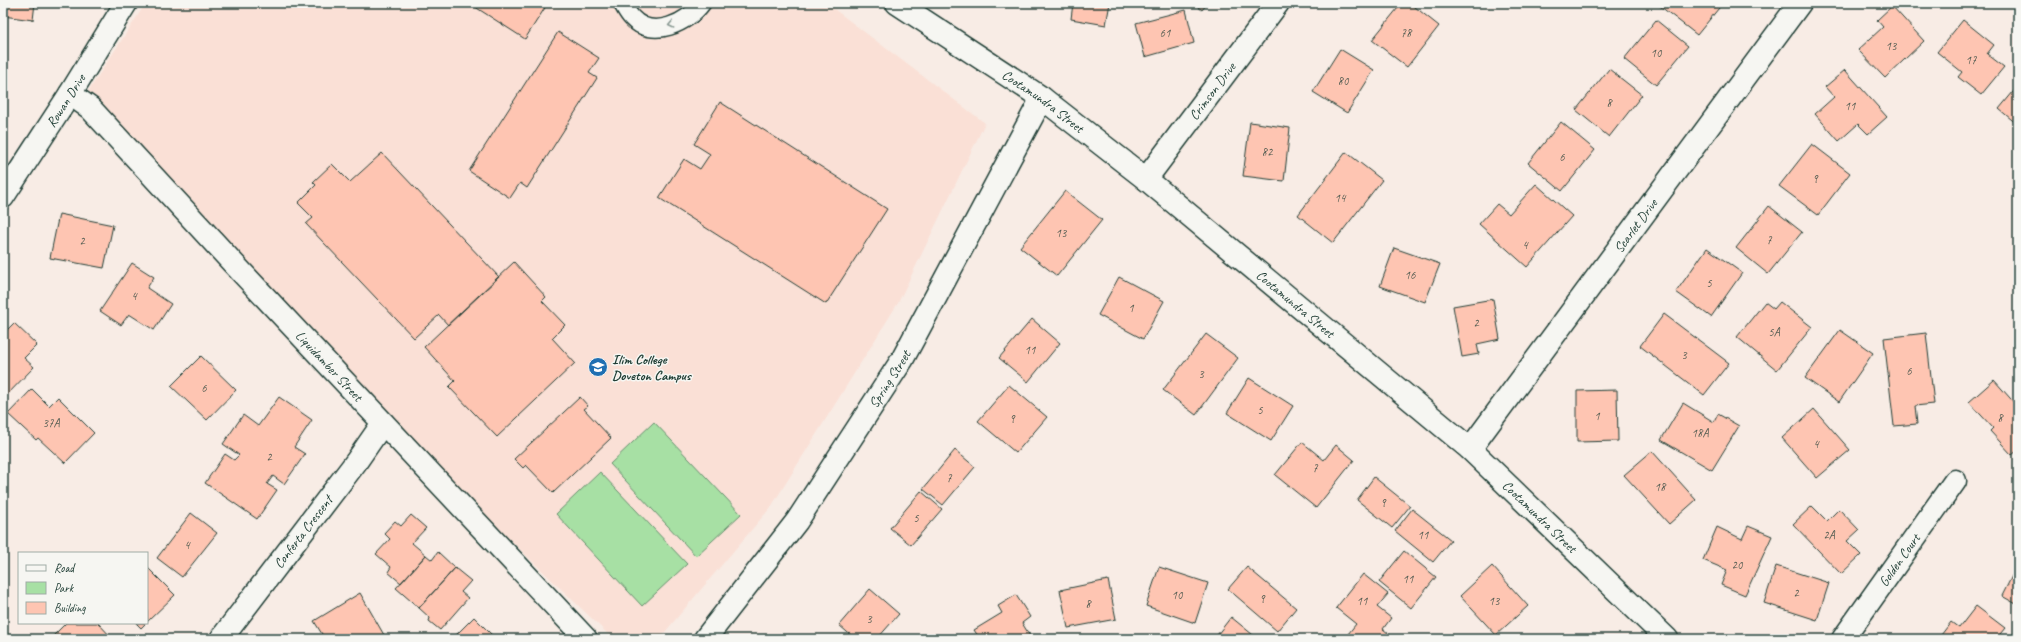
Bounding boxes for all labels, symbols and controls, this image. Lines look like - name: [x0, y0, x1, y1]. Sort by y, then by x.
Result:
- one-way arrow: [668, 20, 675, 29]
- house number: 61: [1160, 25, 1171, 41]
- house number: 78: [1401, 25, 1413, 41]
- house number: 13: [1886, 38, 1898, 54]
- house number: 10: [1651, 45, 1663, 61]
- house number: 17: [1966, 52, 1977, 68]
- street label: Crimson Drive: [1185, 58, 1240, 123]
- street label: Cootamundra Street: [999, 66, 1089, 137]
- street label: Rowan Drive: [42, 70, 90, 130]
- house number: 80: [1338, 73, 1350, 89]
- house number: 8: [1606, 95, 1613, 111]
- house number: 11: [1845, 98, 1856, 114]
- house number: 82: [1262, 144, 1274, 160]
- house number: 6: [1559, 149, 1565, 165]
- house number: 9: [1812, 171, 1819, 187]
- house number: 14: [1335, 190, 1347, 206]
- street label: Scarlet Drive: [1610, 194, 1662, 256]
- house number: 13: [1056, 225, 1068, 241]
- house number: 7: [1766, 232, 1772, 248]
- house number: 2: [79, 233, 86, 249]
- house number: 4: [1522, 237, 1529, 253]
- street label: Cootamundra Street: [1253, 266, 1339, 342]
- house number: 16: [1405, 267, 1416, 283]
- house number: 5: [1706, 275, 1712, 291]
- house number: 4: [131, 288, 138, 304]
- house number: 1: [1128, 300, 1134, 316]
- house number: 2: [1473, 315, 1480, 331]
- house number: 5A: [1768, 324, 1781, 340]
- street label: Liquidamber Street: [292, 327, 367, 405]
- house number: 11: [1025, 342, 1036, 358]
- street label: Spring Street: [865, 346, 915, 411]
- house number: 3: [1681, 347, 1688, 363]
- place label: Ilim College Doveton Campus: [612, 351, 693, 384]
- school or university icon: Ilim College Doveton Campus: [587, 356, 609, 378]
- house number: 6: [1906, 363, 1912, 379]
- house number: 3: [1198, 366, 1205, 382]
- house number: 6: [201, 380, 207, 396]
- house number: 5: [1257, 402, 1263, 418]
- house number: 1: [1594, 408, 1600, 424]
- house number: 8: [1997, 410, 2004, 426]
- house number: 9: [1009, 411, 1016, 427]
- house number: 37A: [43, 415, 60, 431]
- house number: 18A: [1692, 425, 1709, 441]
- house number: 4: [1813, 436, 1820, 452]
- house number: 2: [266, 449, 273, 465]
- house number: 7: [1312, 460, 1318, 476]
- house number: 7: [946, 470, 952, 486]
- street label: Cootamundra Street: [1499, 477, 1582, 557]
- house number: 18: [1655, 479, 1667, 495]
- street label: Conferta Crescent: [270, 490, 337, 571]
- house number: 9: [1380, 495, 1387, 511]
- house number: 5: [913, 510, 919, 526]
- house number: 11: [1418, 527, 1429, 543]
- house number: 2A: [1823, 527, 1836, 543]
- street label: Golden Court: [1875, 529, 1924, 589]
- house number: 4: [184, 537, 191, 553]
- legend: [18, 552, 148, 624]
- house number: 20: [1732, 557, 1744, 573]
- text: Road: [54, 560, 76, 576]
- house number: 11: [1403, 571, 1414, 587]
- text: Park: [54, 580, 75, 596]
- house number: 2: [1793, 585, 1800, 601]
- house number: 10: [1172, 587, 1184, 603]
- house number: 9: [1259, 591, 1266, 607]
- house number: 11: [1357, 593, 1368, 609]
- house number: 13: [1489, 593, 1501, 609]
- house number: 8: [1085, 596, 1092, 612]
- text: Building: [54, 600, 86, 616]
- house number: 3: [866, 611, 873, 627]

